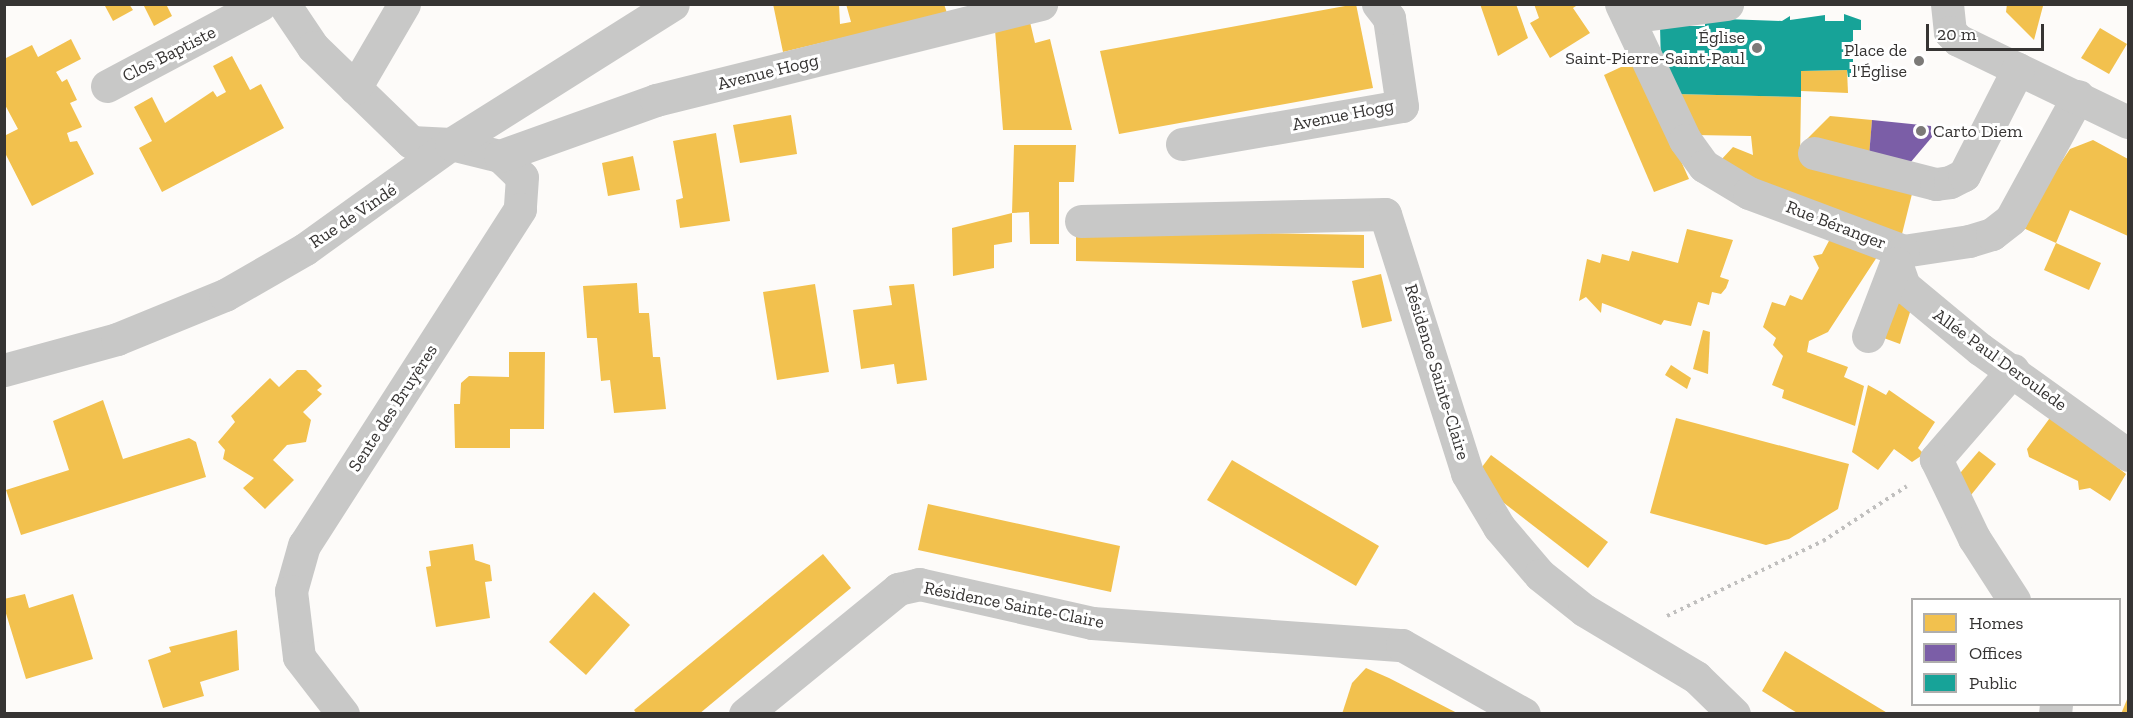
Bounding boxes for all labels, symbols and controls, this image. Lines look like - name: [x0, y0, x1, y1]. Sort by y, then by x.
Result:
- scale bar: [1929, 12, 2048, 50]
- street label: Clos Baptiste: [119, 21, 219, 87]
- text: 20 m: [1937, 23, 1976, 45]
- place label: Église Saint-Pierre-Saint-Paul: [1565, 27, 1745, 70]
- place label: Place de l'Église: [1844, 40, 1907, 82]
- marker: Église Saint-Pierre-Saint-Paul: [1750, 41, 1764, 55]
- street label: Avenue Hogg: [715, 49, 821, 95]
- marker: Place de l'Église: [1912, 54, 1926, 68]
- street label: Avenue Hogg: [1290, 95, 1396, 135]
- place label: Carto Diem: [1933, 120, 2023, 142]
- marker: Carto Diem: [1914, 124, 1928, 138]
- street label: Rue de Vindé: [305, 179, 401, 253]
- street label: Rue Béranger: [1783, 196, 1889, 254]
- street label: Résidence Sainte-Claire: [1400, 281, 1474, 463]
- street label: Allée Paul Deroulede: [1929, 304, 2071, 416]
- street label: Sente des Bruyères: [344, 340, 442, 476]
- street label: Résidence Sainte-Claire: [922, 577, 1106, 633]
- legend: [1911, 598, 2121, 706]
- text: Homes: [1969, 612, 2023, 634]
- text: Offices: [1969, 642, 2022, 664]
- text: Public: [1969, 672, 2017, 694]

